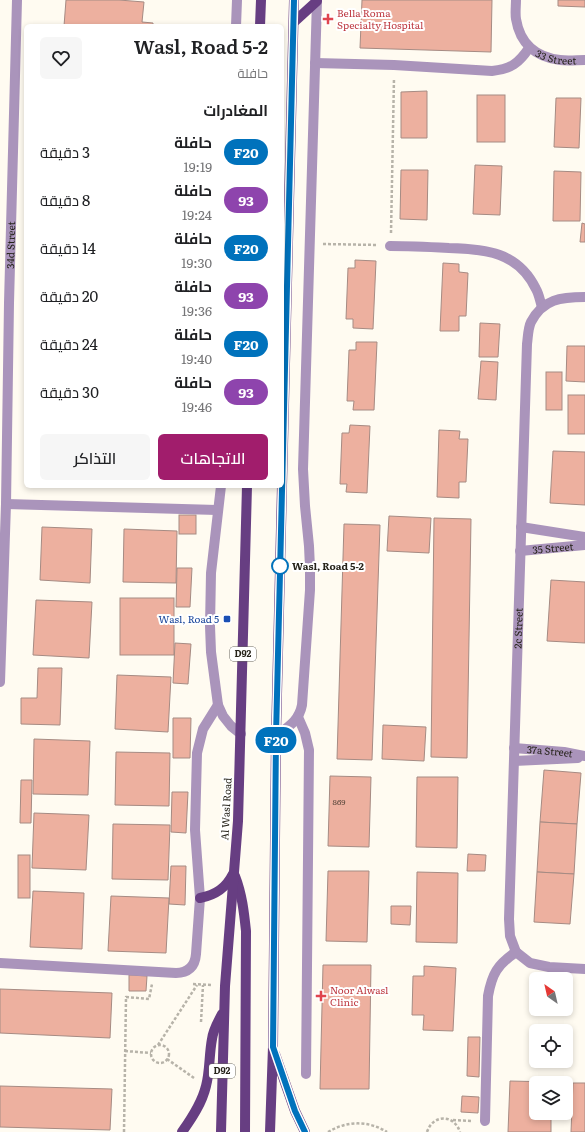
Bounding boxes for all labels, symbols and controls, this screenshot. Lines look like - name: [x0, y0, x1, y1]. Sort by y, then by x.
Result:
- place label: Bella Roma Specialty Hospital: [337, 5, 424, 32]
- marker: Bella Roma Specialty Hospital: [322, 13, 334, 25]
- text: Wasl, Road 5-2: [134, 32, 268, 60]
- button: heart: [40, 37, 82, 79]
- street label: 33 Street: [533, 45, 577, 67]
- text: حافلة: [238, 63, 268, 82]
- text: المغادرات: [203, 98, 268, 121]
- text: حافلة: [174, 130, 212, 153]
- text: 3 دقيقة: [40, 140, 90, 163]
- text: F20: [233, 142, 259, 162]
- text: 19:19: [183, 157, 212, 176]
- text: حافلة: [174, 178, 212, 201]
- text: 8 دقيقة: [40, 188, 90, 211]
- text: 93: [238, 190, 254, 210]
- text: 19:24: [182, 205, 212, 224]
- street label: 34d Street: [2, 221, 18, 269]
- text: حافلة: [174, 226, 212, 249]
- text: 14 دقيقة: [40, 236, 96, 259]
- text: F20: [233, 238, 259, 258]
- text: 19:30: [181, 253, 212, 272]
- text: حافلة: [174, 274, 212, 297]
- text: 20 دقيقة: [40, 284, 98, 307]
- text: 93: [238, 286, 254, 306]
- text: 19:36: [182, 301, 212, 320]
- text: حافلة: [174, 322, 212, 345]
- text: 24 دقيقة: [40, 332, 98, 355]
- text: F20: [233, 334, 259, 354]
- text: 19:40: [181, 349, 212, 368]
- text: حافلة: [174, 370, 212, 393]
- text: 30 دقيقة: [40, 380, 99, 403]
- text: 93: [238, 382, 254, 402]
- text: 19:46: [182, 397, 212, 416]
- button: التذاكر: [40, 434, 150, 480]
- button: الاتجاهات: [158, 434, 268, 480]
- street label: 35 Street: [532, 538, 574, 557]
- marker: Wasl, Road 5-2: [271, 557, 289, 575]
- place label: Wasl, Road 5-2: [292, 558, 364, 573]
- street label: 2c Street: [509, 608, 526, 649]
- place label: Wasl, Road 5: [158, 611, 219, 626]
- marker: Wasl, Road 5: [222, 614, 232, 624]
- road number: D92: [230, 647, 256, 661]
- line badge: F20: [253, 727, 299, 753]
- text: F20: [263, 730, 289, 750]
- street label: 37a Street: [526, 741, 574, 761]
- street label: Al Wasl Road: [216, 777, 235, 841]
- house number: 869: [333, 796, 345, 807]
- north arrow: [529, 972, 573, 1016]
- map controls: [529, 972, 573, 1120]
- place label: Noor Alwasl Clinic: [330, 982, 389, 1009]
- marker: Noor Alwasl Clinic: [315, 990, 327, 1002]
- button: locate: [529, 1024, 573, 1068]
- road number: D92: [209, 1064, 235, 1078]
- button: layers: [529, 1076, 573, 1120]

